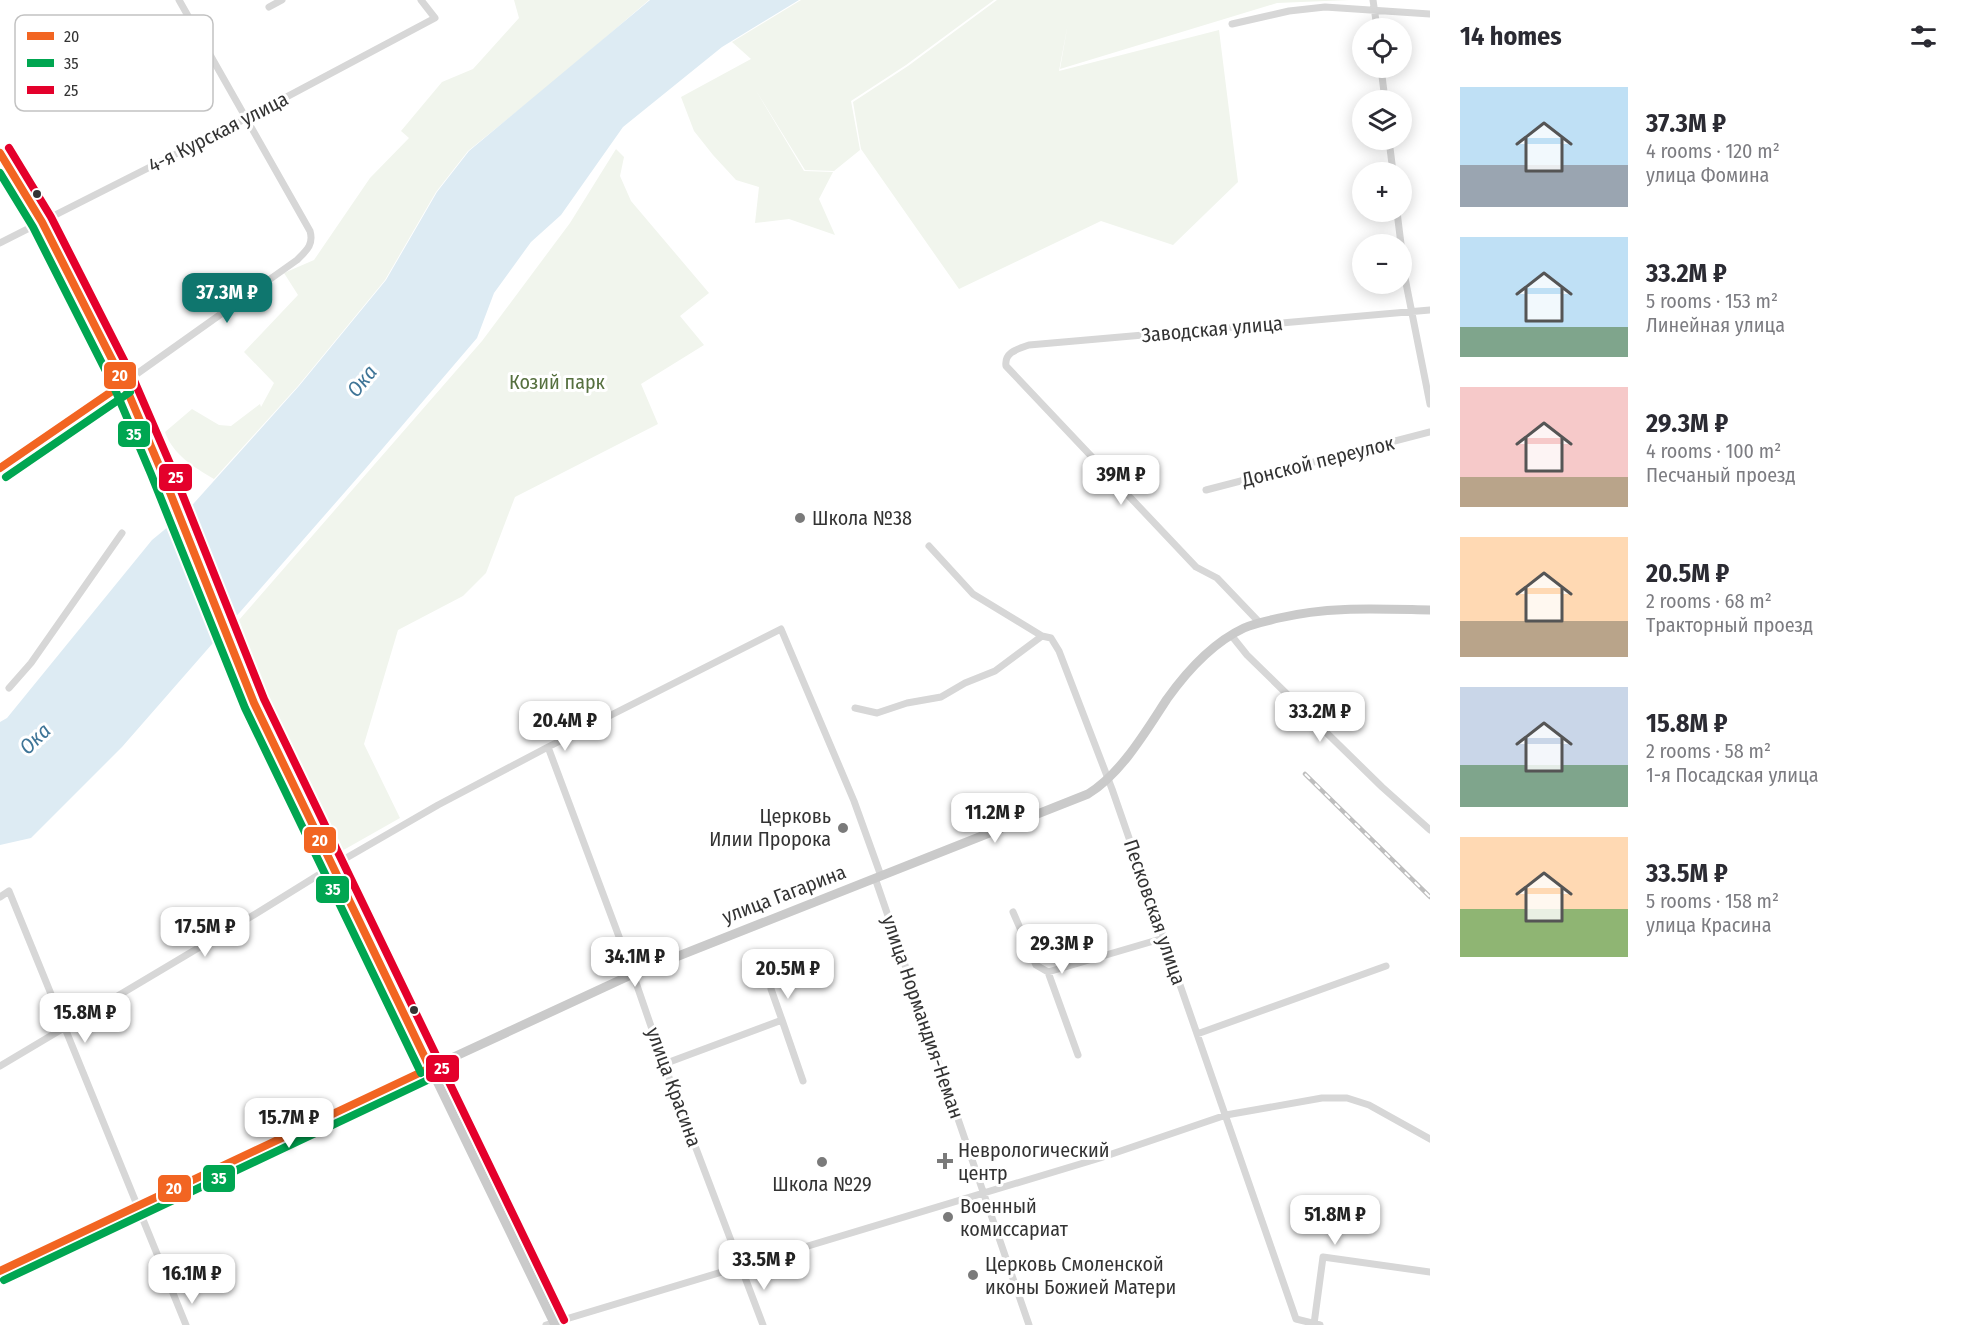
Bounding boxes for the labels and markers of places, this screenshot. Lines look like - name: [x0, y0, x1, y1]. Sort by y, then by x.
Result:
- unlabelled marker: [31, 188, 43, 200]
- pin: 37.3M ₽: [172, 273, 282, 324]
- pin: 39M ₽: [1079, 455, 1163, 506]
- place label: Школа №38: [812, 506, 912, 530]
- marker: Школа №38: [793, 511, 807, 525]
- pin: 33.2M ₽: [1265, 692, 1375, 743]
- pin: 20.4M ₽: [510, 701, 620, 752]
- pin: 11.2M ₽: [940, 793, 1050, 844]
- place label: Церковь Илии Пророка: [709, 804, 831, 851]
- marker: Церковь Илии Пророка: [836, 821, 850, 835]
- pin: 17.5M ₽: [150, 907, 260, 958]
- pin: 29.3M ₽: [1007, 924, 1117, 975]
- pin: 34.1M ₽: [580, 937, 690, 988]
- pin: 20.5M ₽: [733, 949, 843, 1000]
- pin: 15.8M ₽: [30, 993, 140, 1044]
- unlabelled marker: [408, 1004, 420, 1016]
- pin: 15.7M ₽: [234, 1098, 344, 1149]
- place label: Неврологический центр: [958, 1138, 1109, 1185]
- marker: Неврологический центр: [936, 1152, 954, 1170]
- marker: Школа №29: [815, 1155, 829, 1169]
- place label: Школа №29: [772, 1172, 872, 1196]
- place label: Военный комиссариат: [960, 1194, 1069, 1241]
- pin: 51.8M ₽: [1280, 1195, 1390, 1246]
- marker: Военный комиссариат: [941, 1210, 955, 1224]
- pin: 33.5M ₽: [709, 1240, 819, 1291]
- place label: Церковь Смоленской иконы Божией Матери: [985, 1252, 1176, 1299]
- pin: 16.1M ₽: [137, 1254, 247, 1305]
- marker: Церковь Смоленской иконы Божией Матери: [966, 1268, 980, 1282]

